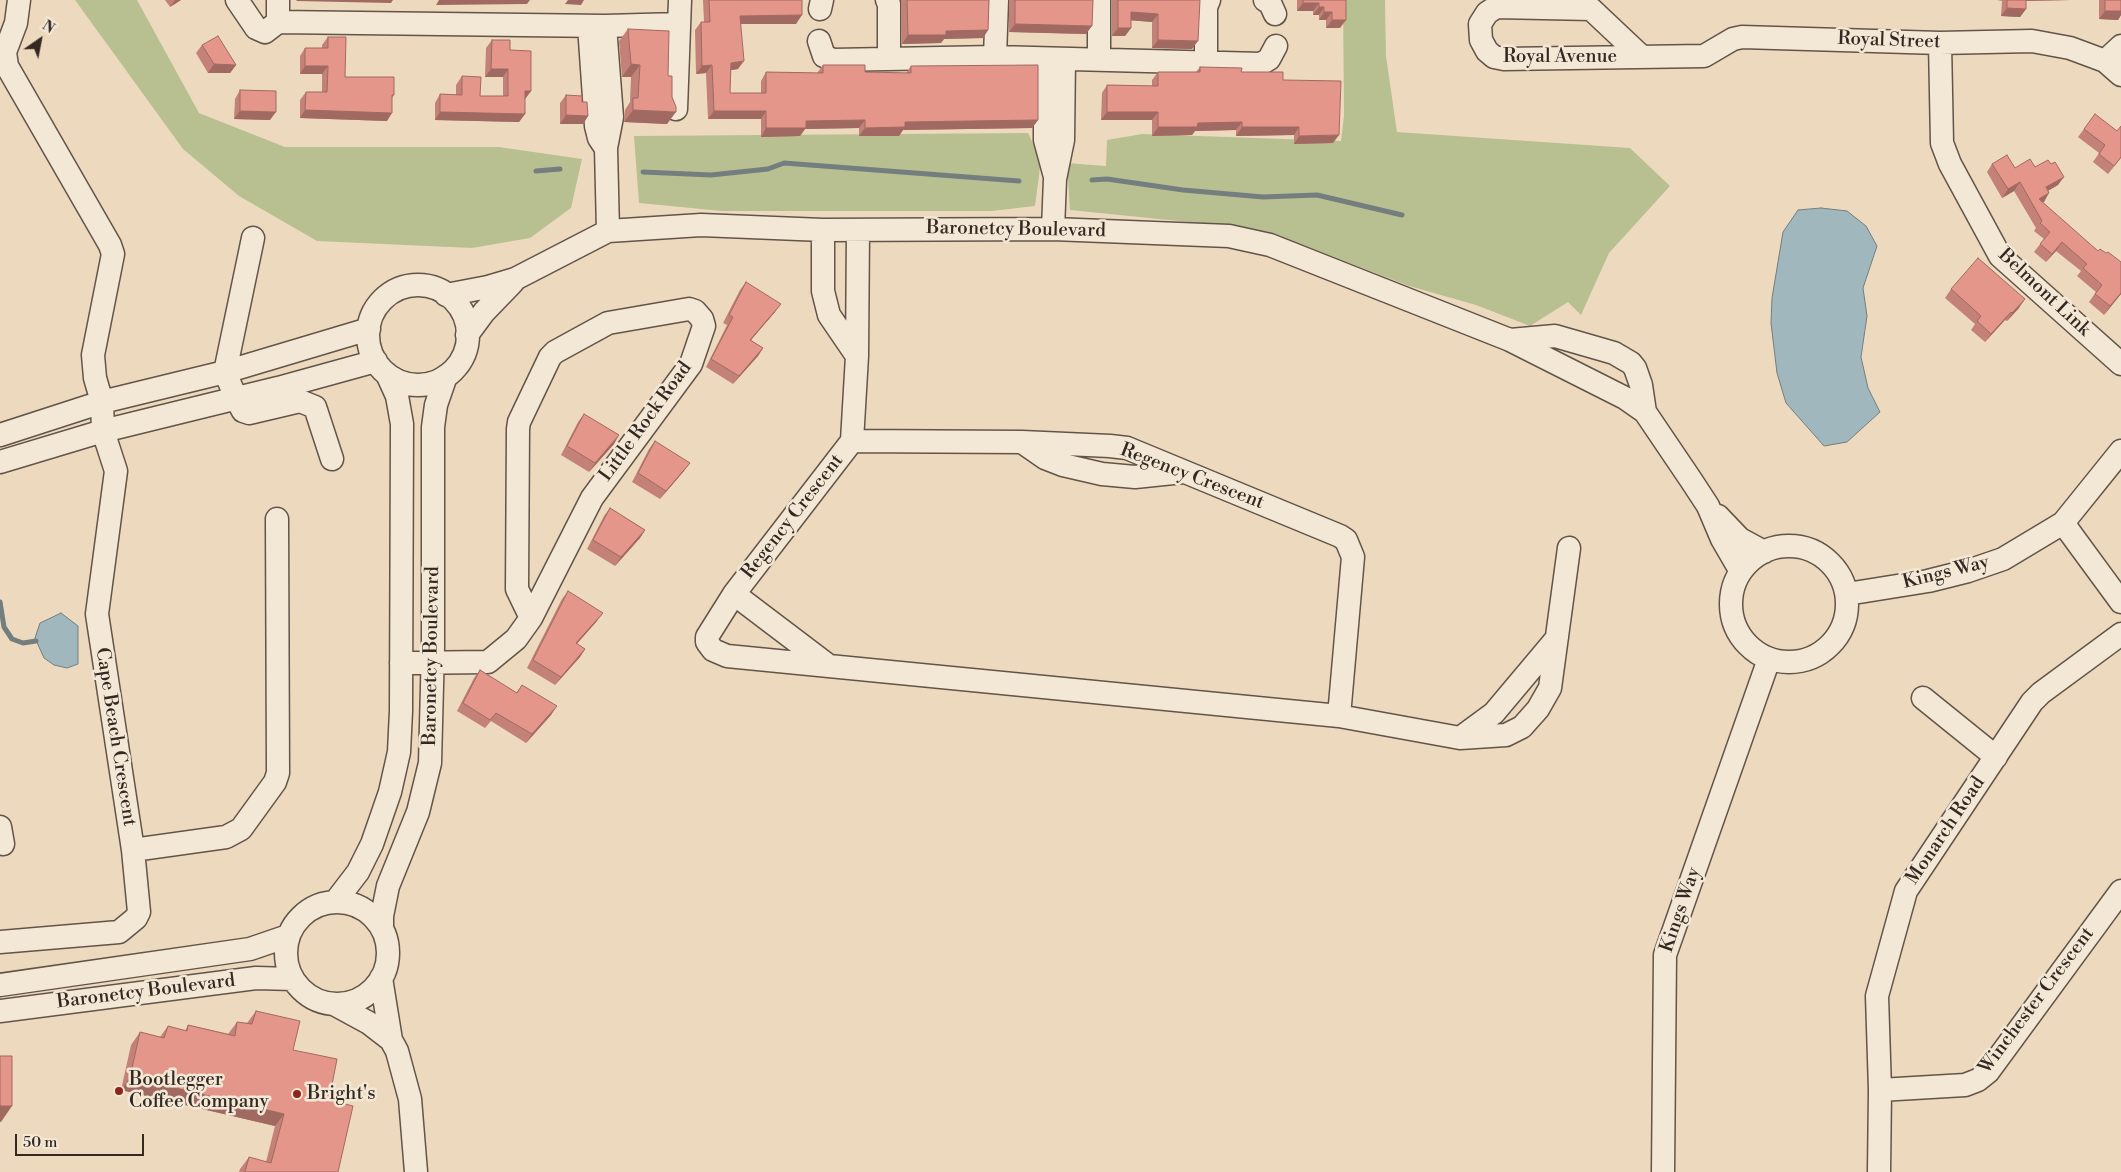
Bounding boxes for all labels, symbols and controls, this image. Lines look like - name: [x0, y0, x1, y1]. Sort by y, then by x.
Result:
- north arrow: [15, 15, 65, 65]
- text: N: [39, 17, 58, 38]
- street label: Royal Street: [1837, 28, 1941, 54]
- street label: Royal Avenue: [1503, 46, 1617, 68]
- street label: Baronetcy Boulevard: [926, 217, 1106, 243]
- street label: Belmont Link: [1993, 244, 2095, 342]
- street label: Little Rock Road: [595, 358, 697, 486]
- street label: Regency Crescent: [1117, 439, 1267, 515]
- street label: Regency Crescent: [737, 450, 849, 584]
- street label: Kings Way: [1900, 551, 1992, 595]
- street label: Baronetcy Boulevard: [419, 566, 445, 746]
- street label: Cape Beach Crescent: [90, 646, 140, 828]
- street label: Monarch Road: [1902, 773, 1990, 889]
- street label: Kings Way: [1656, 865, 1706, 955]
- street label: Winchester Crescent: [1974, 923, 2100, 1079]
- street label: Baronetcy Boulevard: [55, 970, 237, 1014]
- place label: Bootlegger Coffee Company: [129, 1069, 269, 1113]
- place label: Bright's: [307, 1083, 376, 1105]
- marker: Bootlegger Coffee Company: [113, 1085, 125, 1097]
- marker: Bright's: [291, 1088, 303, 1100]
- scale bar: [18, 1124, 146, 1156]
- text: 50 m: [23, 1133, 57, 1152]

